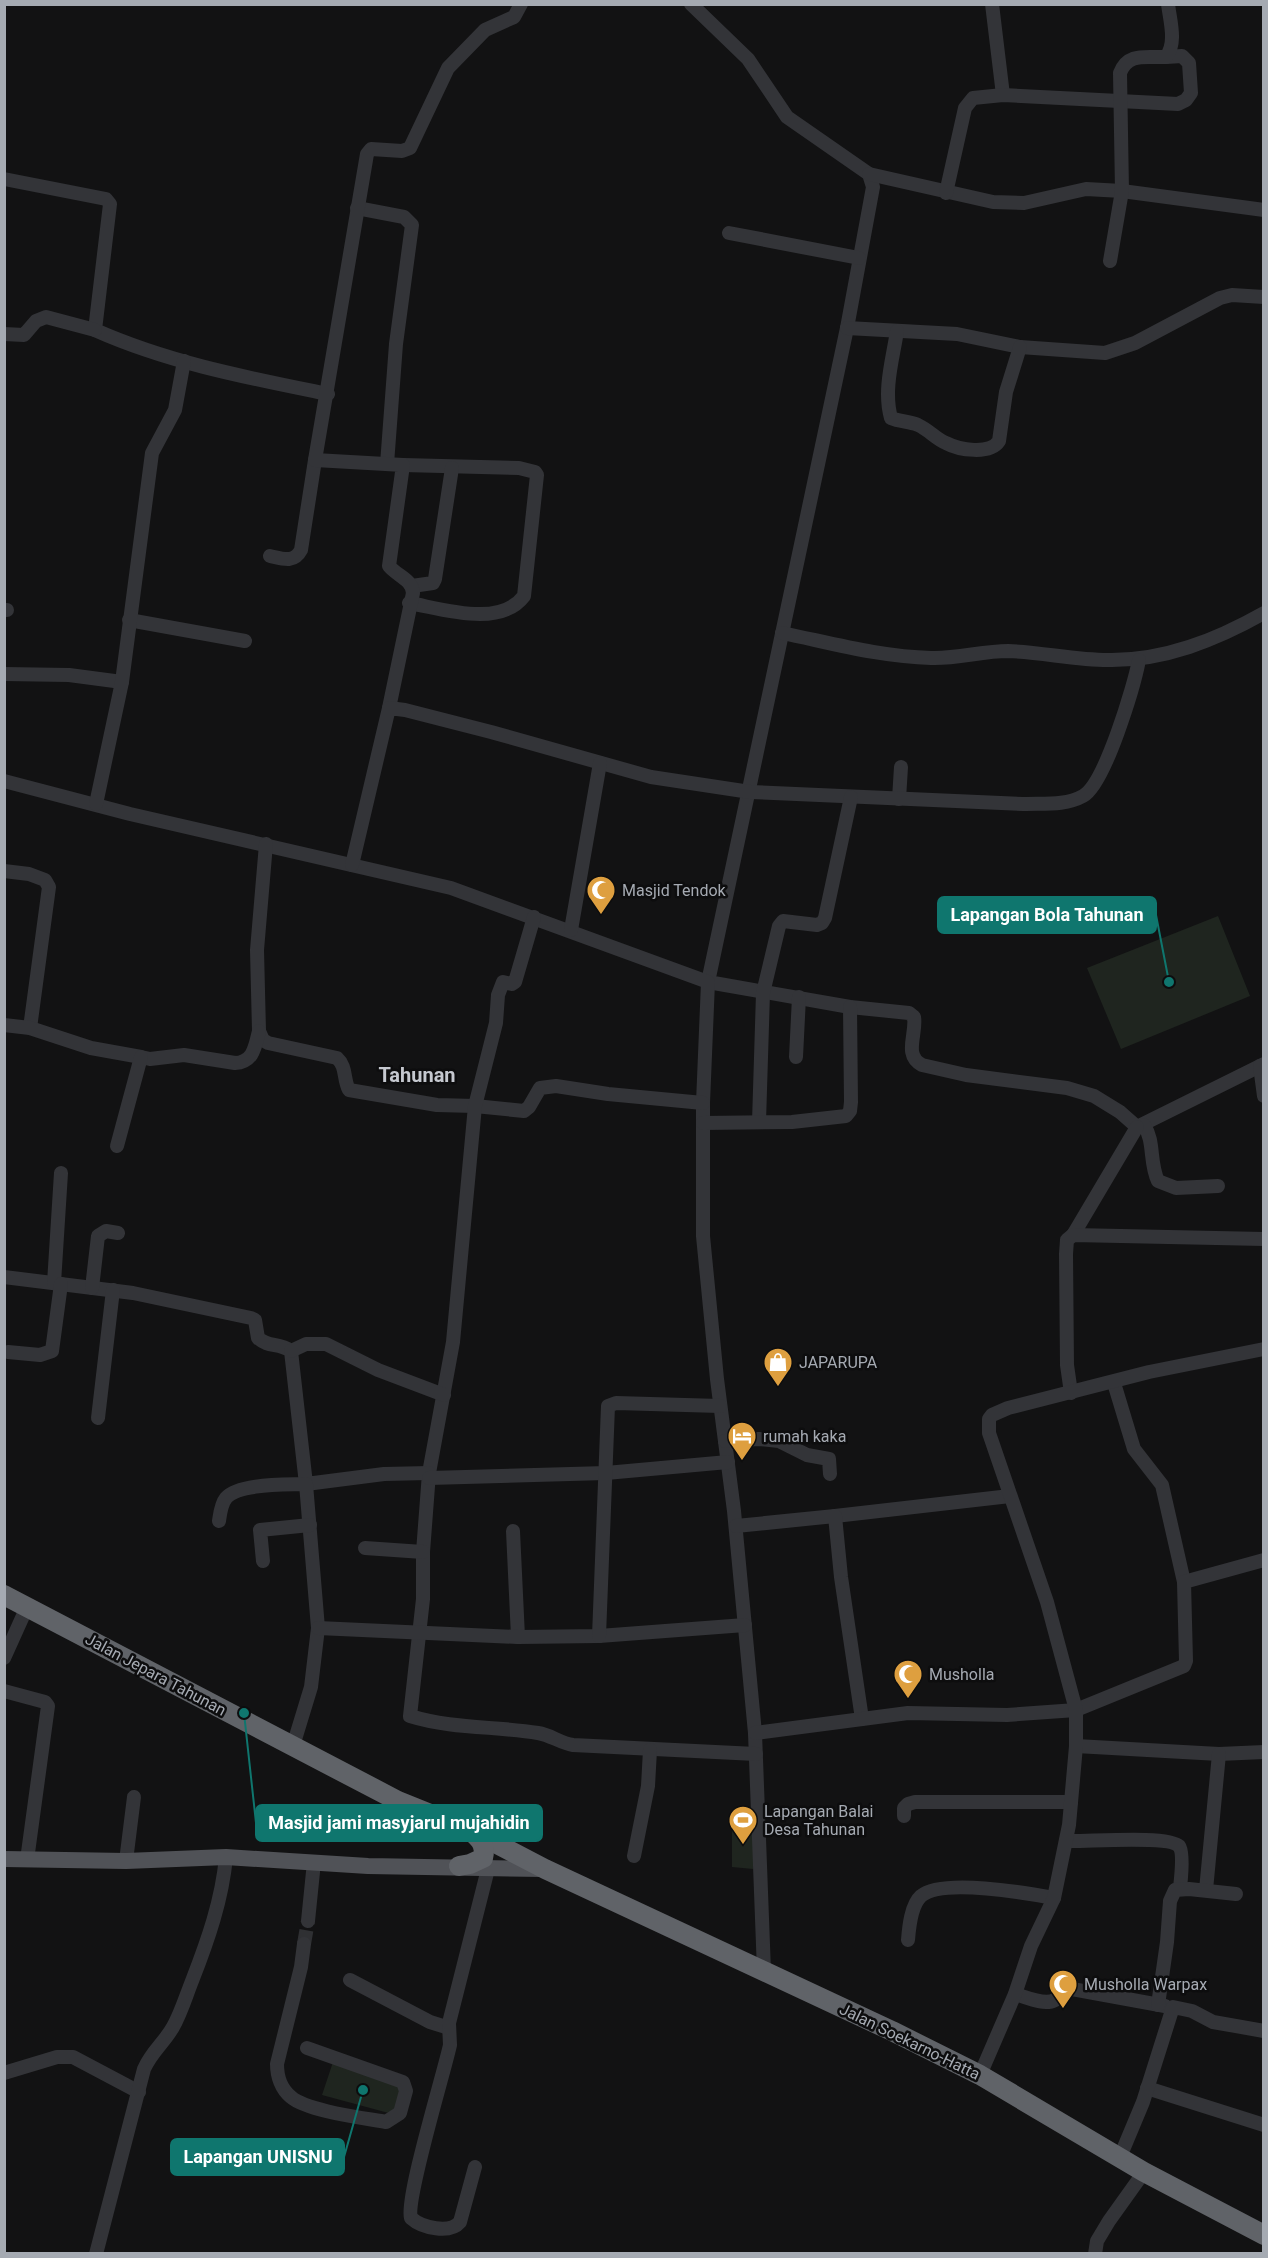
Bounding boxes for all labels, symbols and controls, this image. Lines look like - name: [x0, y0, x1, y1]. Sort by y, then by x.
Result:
- mosque icon: Masjid Tendok: [585, 874, 617, 916]
- place label: Masjid Tendok: [622, 881, 727, 900]
- callout: Lapangan Bola Tahunan: [938, 897, 1156, 933]
- text: Lapangan Bola Tahunan: [950, 904, 1144, 925]
- district label: Tahunan: [378, 1063, 456, 1087]
- shop icon: JAPARUPA: [762, 1346, 794, 1388]
- place label: JAPARUPA: [799, 1353, 878, 1372]
- hotel icon: rumah kaka: [726, 1420, 758, 1462]
- place label: rumah kaka: [763, 1427, 846, 1446]
- street label: Jalan Jepara Tahunan: [82, 1629, 229, 1720]
- mosque icon: Musholla: [892, 1658, 924, 1700]
- place label: Musholla: [929, 1665, 994, 1684]
- place label: Lapangan Balai Desa Tahunan: [764, 1802, 874, 1839]
- sports icon: Lapangan Balai Desa Tahunan: [727, 1804, 759, 1846]
- callout: Masjid jami masyjarul mujahidin: [256, 1805, 542, 1841]
- text: Masjid jami masyjarul mujahidin: [268, 1812, 530, 1833]
- mosque icon: Musholla Warpax: [1047, 1968, 1079, 2010]
- place label: Musholla Warpax: [1084, 1975, 1207, 1994]
- street label: Jalan Soekarno-Hatta: [836, 1999, 983, 2084]
- callout: Lapangan UNISNU: [171, 2139, 344, 2175]
- text: Lapangan UNISNU: [183, 2146, 333, 2167]

